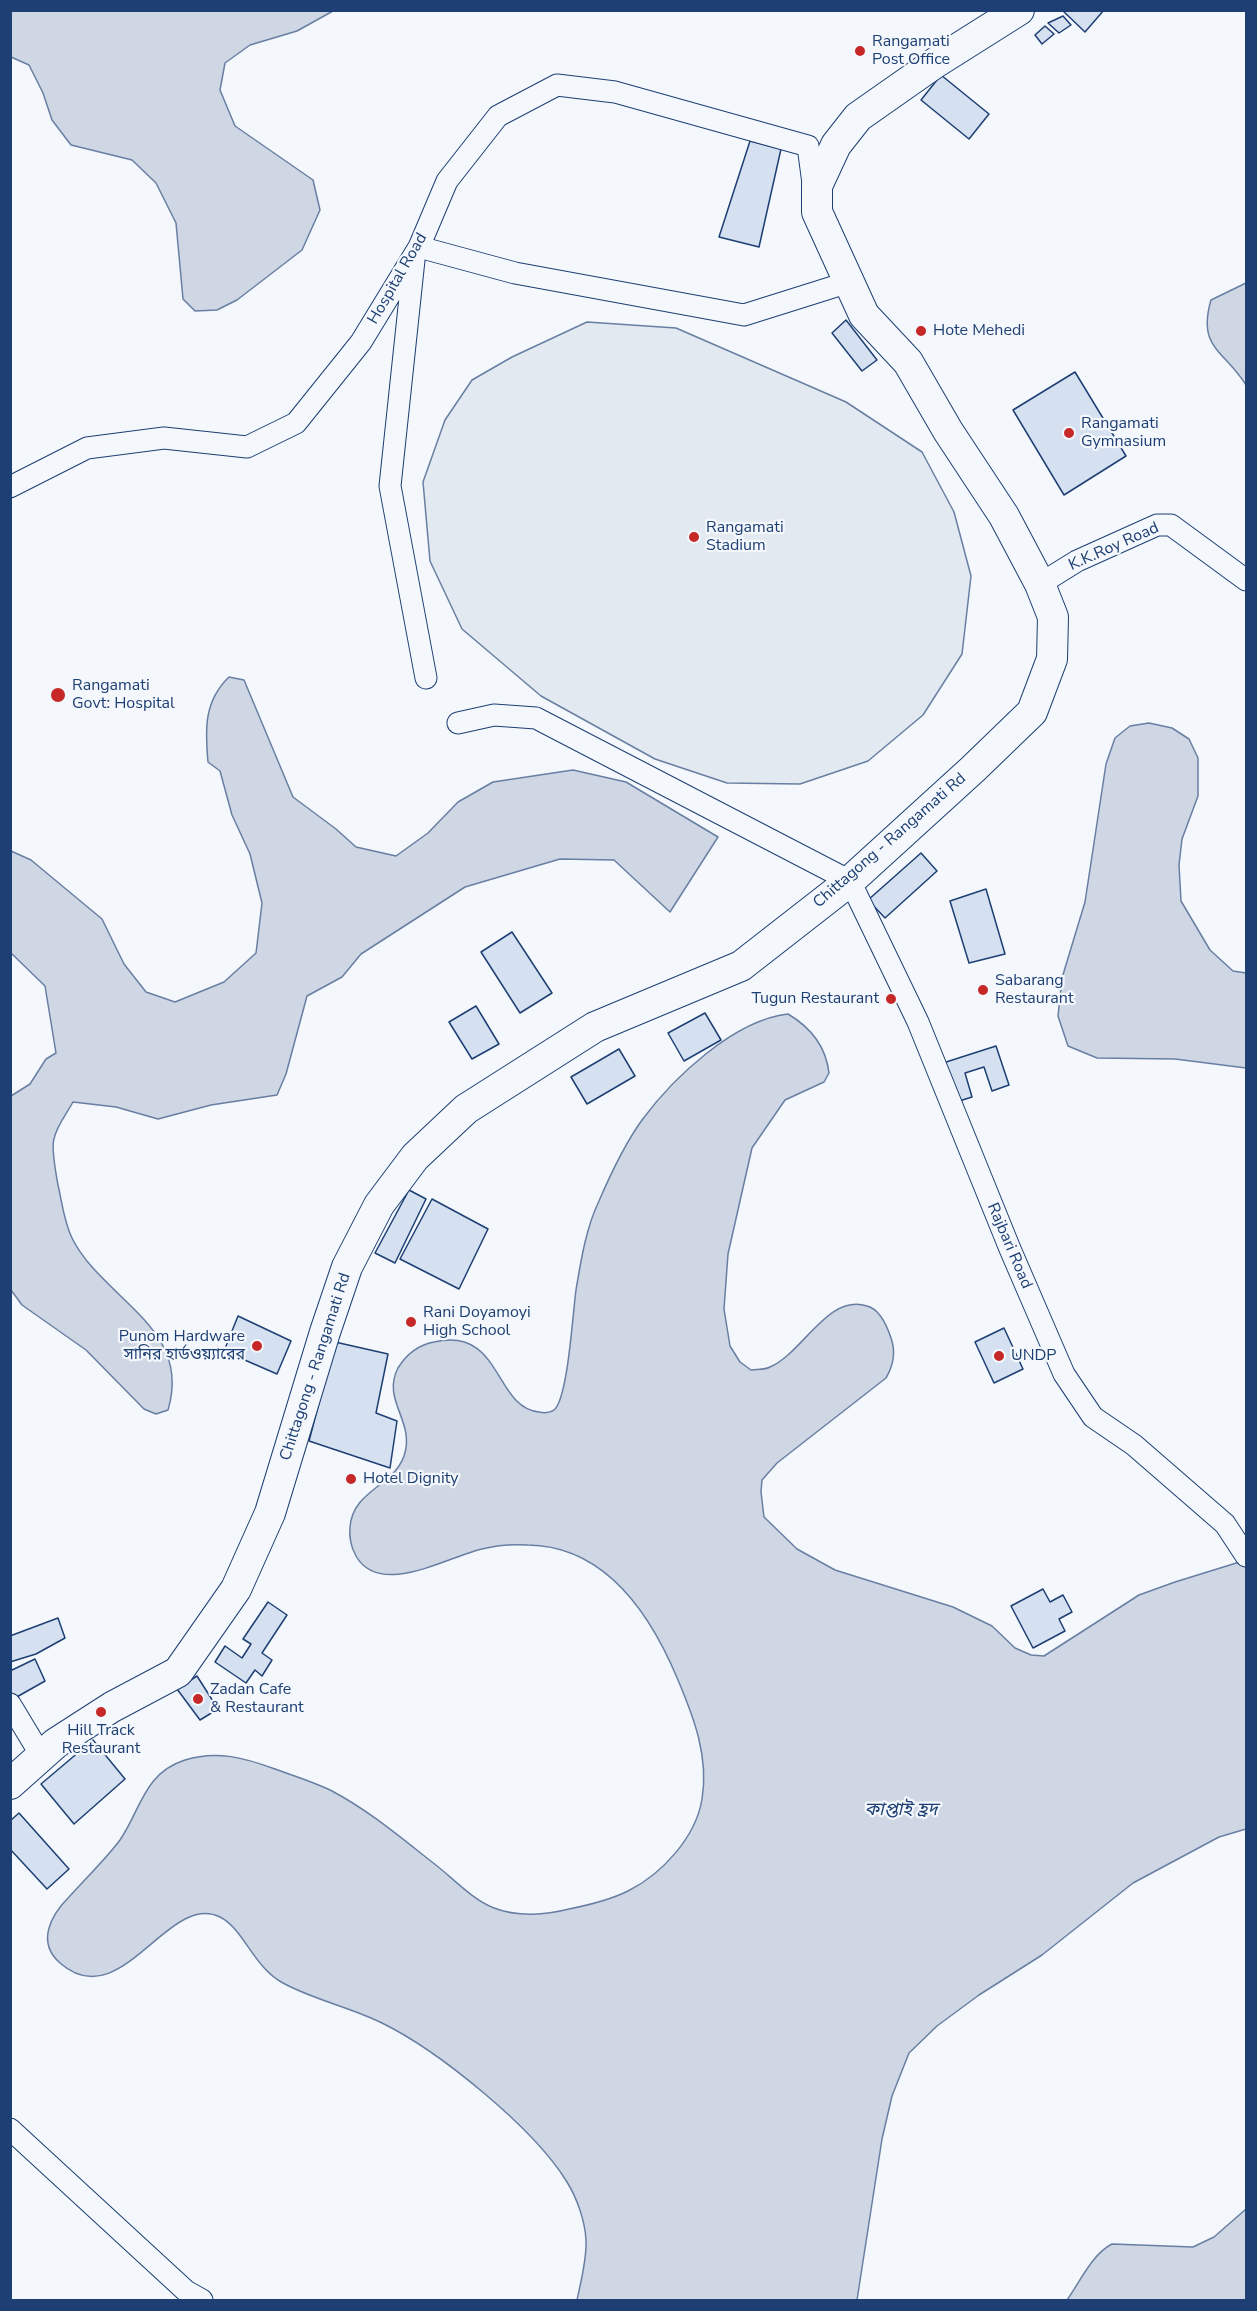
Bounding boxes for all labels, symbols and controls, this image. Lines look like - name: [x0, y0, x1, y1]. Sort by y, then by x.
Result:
- place label: Rangamati Post Office: [872, 32, 950, 70]
- marker: Rangamati Post Office: [853, 44, 867, 58]
- street label: Hospital Road: [364, 230, 432, 328]
- place label: Hote Mehedi: [933, 321, 1025, 341]
- marker: Hote Mehedi: [914, 324, 928, 338]
- place label: Rangamati Gymnasium: [1081, 414, 1166, 452]
- marker: Rangamati Gymnasium: [1062, 426, 1076, 440]
- place label: Rangamati Stadium: [706, 518, 784, 556]
- street label: K.K.Roy Road: [1066, 519, 1162, 575]
- marker: Rangamati Stadium: [687, 530, 701, 544]
- place label: Rangamati Govt: Hospital: [72, 676, 175, 714]
- marker: Rangamati Govt: Hospital: [49, 686, 67, 704]
- street label: Chittagong - Rangamati Rd: [810, 769, 970, 913]
- place label: Sabarang Restaurant: [995, 971, 1074, 1009]
- marker: Sabarang Restaurant: [976, 983, 990, 997]
- place label: Tugun Restaurant: [751, 989, 879, 1009]
- marker: Tugun Restaurant: [884, 992, 898, 1006]
- street label: Rajbari Road: [982, 1200, 1036, 1292]
- street label: Chittagong - Rangamati Rd: [277, 1271, 355, 1463]
- place label: Rani Doyamoyi High School: [423, 1303, 531, 1341]
- marker: Rani Doyamoyi High School: [404, 1315, 418, 1329]
- place label: Punom Hardware সানির হার্ডওয়্যারের: [119, 1327, 245, 1365]
- marker: Punom Hardware সানির হার্ডওয়্যারের: [250, 1339, 264, 1353]
- place label: UNDP: [1011, 1346, 1056, 1366]
- marker: UNDP: [992, 1349, 1006, 1363]
- place label: Hotel Dignity: [363, 1469, 459, 1489]
- marker: Hotel Dignity: [344, 1472, 358, 1486]
- place label: Zadan Cafe & Restaurant: [210, 1680, 304, 1718]
- marker: Zadan Cafe & Restaurant: [191, 1692, 205, 1706]
- marker: Hill Track Restaurant: [94, 1705, 108, 1719]
- place label: Hill Track Restaurant: [62, 1721, 140, 1759]
- water label: কাপ্তাই হ্রদ: [864, 1800, 938, 1822]

